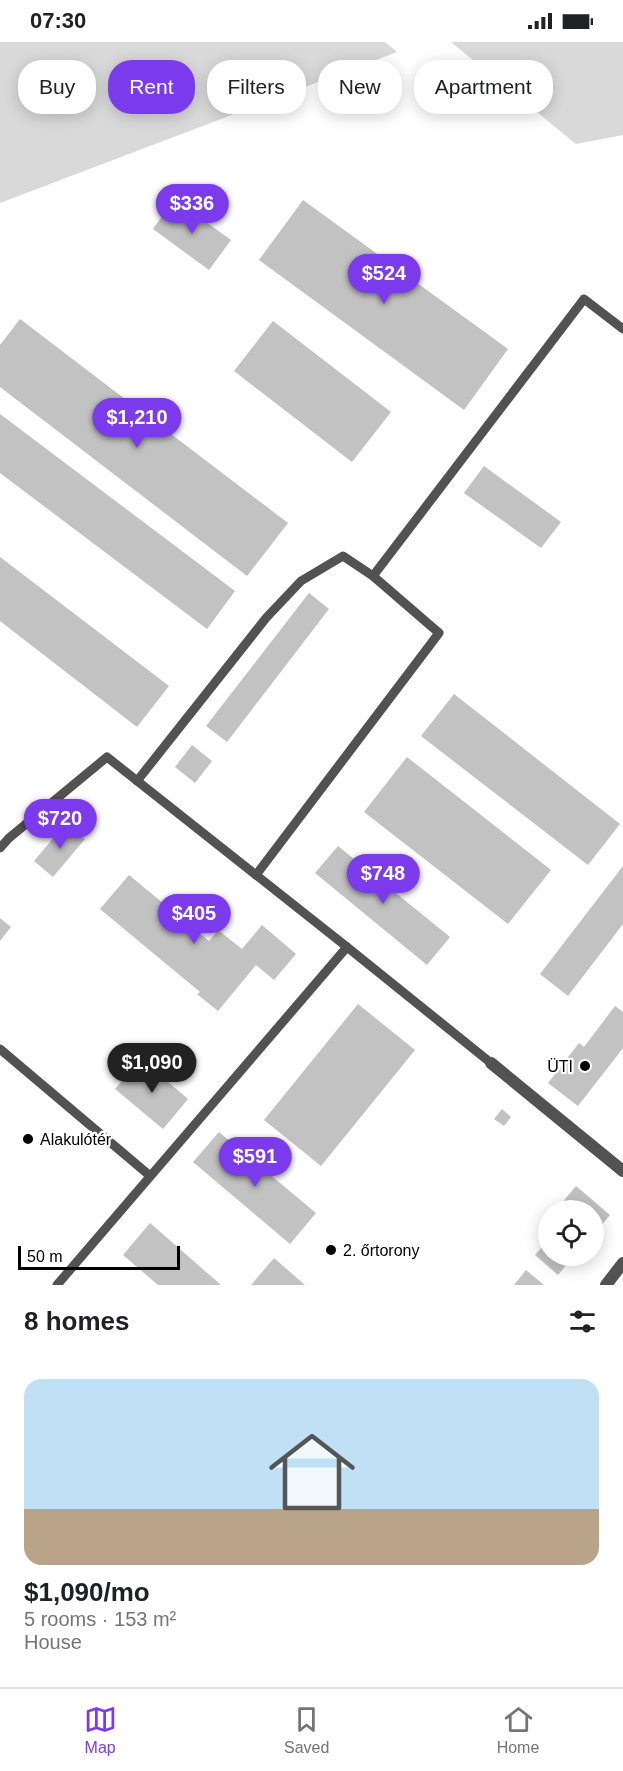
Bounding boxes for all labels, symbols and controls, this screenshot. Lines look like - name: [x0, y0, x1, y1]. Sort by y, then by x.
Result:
- text: 07:30: [30, 8, 86, 33]
- chip: Buy: [18, 60, 96, 114]
- chip: Rent: [108, 60, 195, 114]
- chip: Filters: [207, 60, 306, 114]
- chip: New: [318, 60, 402, 114]
- chip: Apartment: [414, 60, 553, 114]
- pin: $336: [156, 184, 228, 235]
- text: $336: [170, 192, 214, 214]
- pin: $524: [348, 254, 420, 305]
- text: $524: [362, 262, 406, 284]
- pin: $1,210: [88, 398, 186, 449]
- text: $1,210: [106, 406, 168, 428]
- pin: $720: [24, 799, 96, 850]
- text: $720: [38, 807, 82, 829]
- pin: $748: [347, 854, 419, 905]
- text: $748: [361, 862, 405, 884]
- pin: $405: [158, 894, 230, 945]
- text: $405: [172, 902, 216, 924]
- pin: $1,090: [103, 1043, 201, 1094]
- text: $1,090: [121, 1051, 183, 1073]
- place label: ÜTI: [547, 1058, 573, 1075]
- marker: ÜTI: [578, 1059, 592, 1073]
- place label: Alakulótér: [40, 1131, 112, 1148]
- marker: Alakulótér: [21, 1132, 35, 1146]
- pin: $591: [219, 1137, 291, 1188]
- text: $591: [233, 1145, 277, 1167]
- map controls: [538, 1200, 604, 1266]
- button: locate: [538, 1200, 604, 1266]
- place label: 2. őrtorony: [343, 1242, 419, 1259]
- scale bar: [18, 1243, 180, 1270]
- marker: 2. őrtorony: [324, 1243, 338, 1257]
- text: 50 m: [27, 1248, 63, 1265]
- icon: filters: [566, 1305, 599, 1338]
- text: 8 homes: [24, 1306, 130, 1336]
- icon: home: [258, 1418, 366, 1526]
- text: $1,090/mo: [24, 1577, 150, 1607]
- text: 5 rooms · 153 m²: [24, 1608, 176, 1630]
- text: House: [24, 1631, 82, 1653]
- tab: Map: [84, 1703, 117, 1757]
- tab: Saved: [284, 1703, 329, 1757]
- tab: Home: [497, 1703, 539, 1757]

